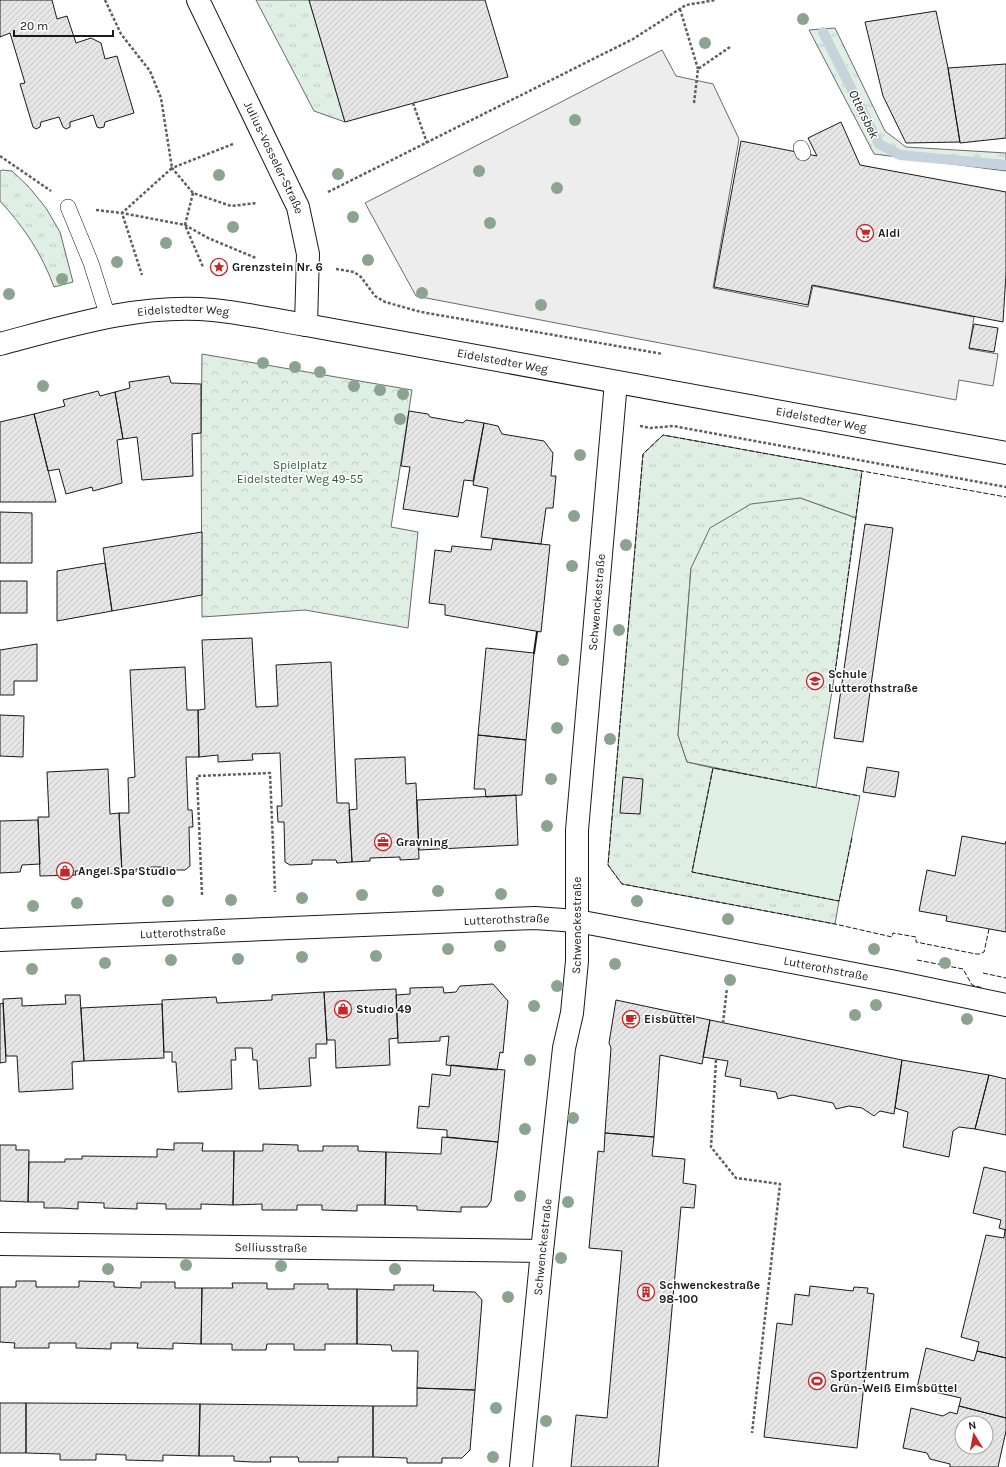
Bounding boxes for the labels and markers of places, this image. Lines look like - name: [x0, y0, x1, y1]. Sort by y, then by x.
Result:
- supermarket icon: Aldi: [855, 223, 875, 243]
- place label: Aldi: [878, 226, 900, 240]
- place icon: Grenzstein Nr. 6: [209, 257, 229, 277]
- place label: Grenzstein Nr. 6: [232, 260, 323, 274]
- place label: Schule Lutterothstraße: [828, 667, 918, 695]
- school or university icon: Schule Lutterothstraße: [805, 671, 825, 691]
- office icon: Gravning: [373, 832, 393, 852]
- place label: Gravning: [396, 835, 448, 849]
- shop icon: Angel Spa Studio: [55, 861, 75, 881]
- place label: Angel Spa Studio: [78, 864, 176, 878]
- shop icon: Studio 49: [333, 999, 353, 1019]
- place label: Studio 49: [356, 1002, 412, 1016]
- cafe icon: Eisbüttel: [621, 1009, 641, 1029]
- place label: Eisbüttel: [644, 1012, 696, 1026]
- place label: Schwenckestraße 98-100: [659, 1278, 760, 1306]
- building icon: Schwenckestraße 98-100: [636, 1282, 656, 1302]
- place label: Sportzentrum Grün-Weiß Eimsbüttel: [830, 1367, 957, 1395]
- sports icon: Sportzentrum Grün-Weiß Eimsbüttel: [807, 1371, 827, 1391]

